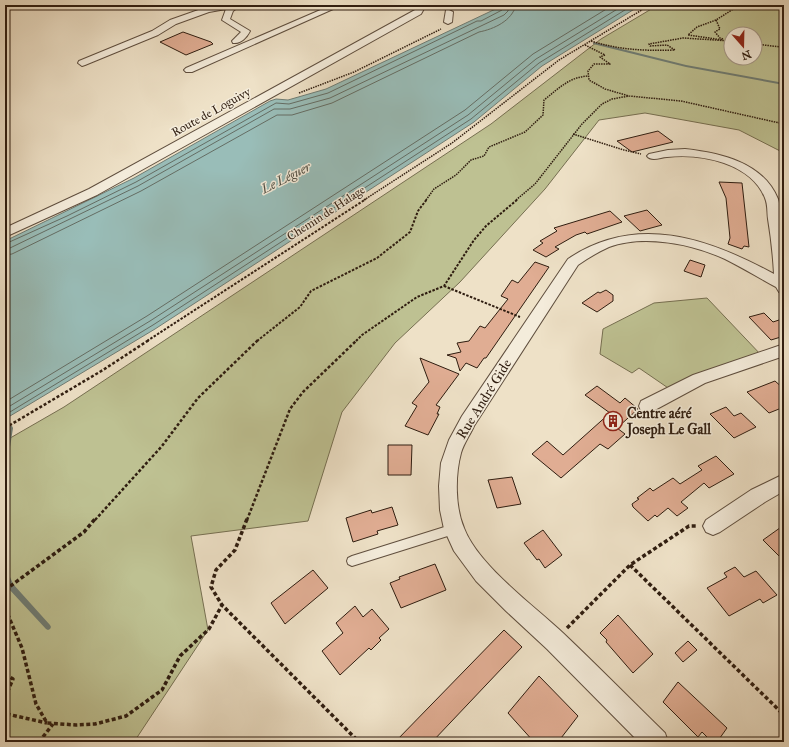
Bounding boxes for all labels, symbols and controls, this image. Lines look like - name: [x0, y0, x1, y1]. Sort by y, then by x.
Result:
- north arrow: [723, 26, 763, 66]
- text: N: [739, 47, 753, 63]
- street label: Route de Loguivy: [169, 84, 254, 140]
- water label: Le Léguer: [258, 159, 314, 198]
- street label: Chemin de Halage: [284, 183, 368, 244]
- street label: Rue André Gide: [453, 356, 515, 442]
- place label: Centre aéré Joseph Le Gall: [625, 405, 712, 439]
- building icon: Centre aéré Joseph Le Gall: [602, 410, 624, 432]

